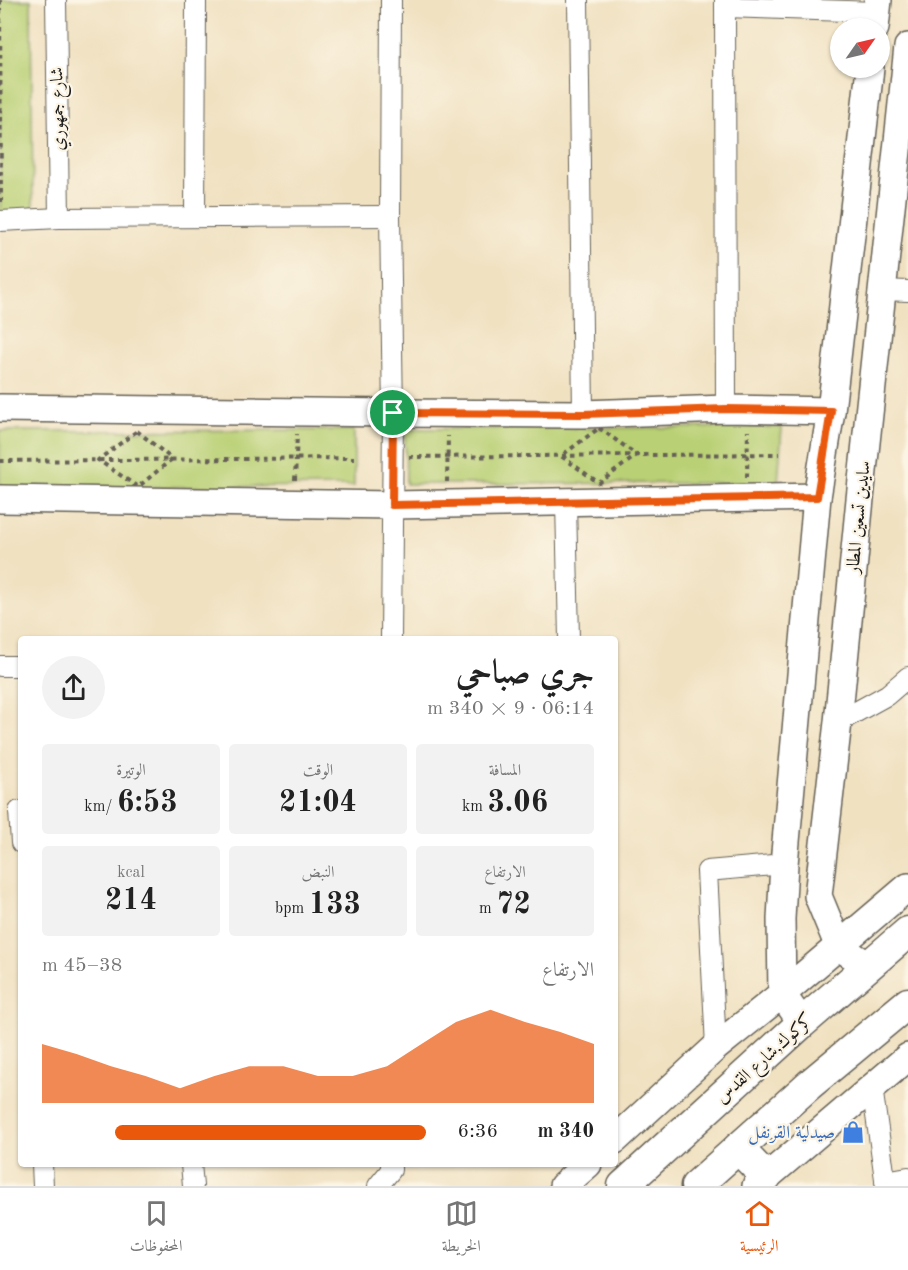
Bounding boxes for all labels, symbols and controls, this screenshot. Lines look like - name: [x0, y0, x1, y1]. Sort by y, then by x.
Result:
- north arrow: [830, 18, 890, 78]
- map controls: [830, 18, 890, 78]
- street label: شارع جمهوري: [48, 67, 73, 151]
- pin: [367, 387, 418, 438]
- icon: arrive: [376, 396, 409, 429]
- street label: سايدين تسعين المطار: [844, 460, 875, 577]
- button: share: [42, 656, 105, 719]
- text: جري صباحي: [456, 658, 594, 691]
- text: 06:14 · 9 × 340 m: [427, 699, 594, 719]
- text: الوتيرة: [116, 763, 146, 779]
- text: الوقت: [303, 763, 333, 779]
- text: المسافة: [489, 763, 521, 779]
- text: 6:53: [117, 788, 178, 818]
- text: 21:04: [279, 788, 357, 818]
- text: 3.06: [487, 788, 548, 818]
- text: /km: [84, 799, 117, 815]
- text: km: [462, 799, 487, 815]
- text: kcal: [117, 865, 145, 881]
- text: النبض: [302, 865, 334, 881]
- text: الارتفاع: [484, 865, 526, 881]
- text: 214: [105, 886, 157, 916]
- text: 133: [309, 890, 361, 920]
- text: 72: [496, 890, 531, 920]
- text: bpm: [275, 901, 309, 917]
- text: m: [479, 901, 496, 917]
- text: 38–45 m: [42, 956, 122, 976]
- text: الارتفاع: [542, 961, 594, 981]
- street label: كركوك,شارع القدس: [711, 1009, 820, 1111]
- shop icon: صيدلية القرنفل: [840, 1119, 866, 1145]
- text: 6:36: [458, 1122, 498, 1142]
- text: 340 m: [538, 1122, 594, 1142]
- place label: صيدلية القرنفل: [748, 1124, 835, 1145]
- tab: المحفوظات: [130, 1197, 182, 1261]
- tab: الخريطة: [442, 1197, 481, 1261]
- tab: الرئيسية: [740, 1197, 778, 1261]

